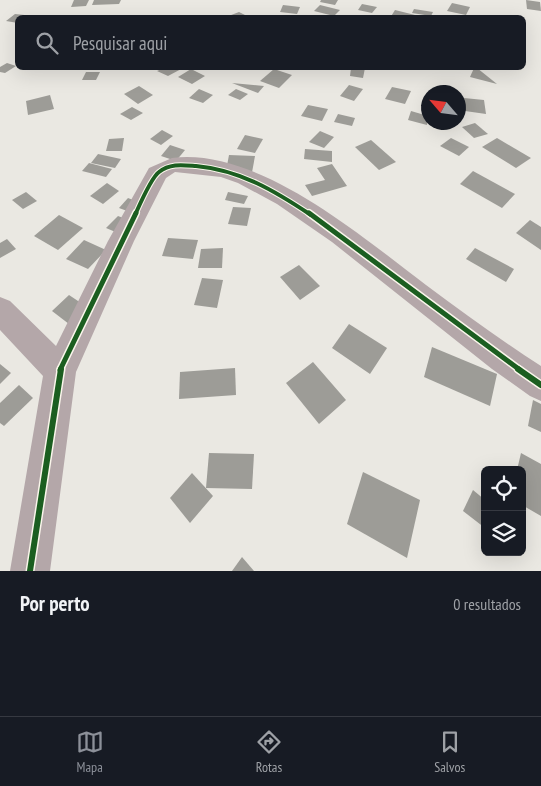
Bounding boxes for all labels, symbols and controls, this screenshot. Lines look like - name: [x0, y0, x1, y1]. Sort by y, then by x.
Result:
- search box: [15, 15, 526, 70]
- icon: search: [33, 29, 61, 57]
- text: Pesquisar aqui: [73, 31, 167, 55]
- north arrow: [421, 85, 466, 130]
- map controls: [481, 466, 526, 556]
- button: locate: [481, 466, 526, 511]
- button: layers: [481, 511, 526, 556]
- text: Por perto: [20, 590, 90, 617]
- text: 0 resultados: [453, 594, 521, 614]
- tab: Mapa: [76, 728, 104, 776]
- tab: Rotas: [255, 728, 283, 776]
- tab: Salvos: [434, 728, 465, 776]

